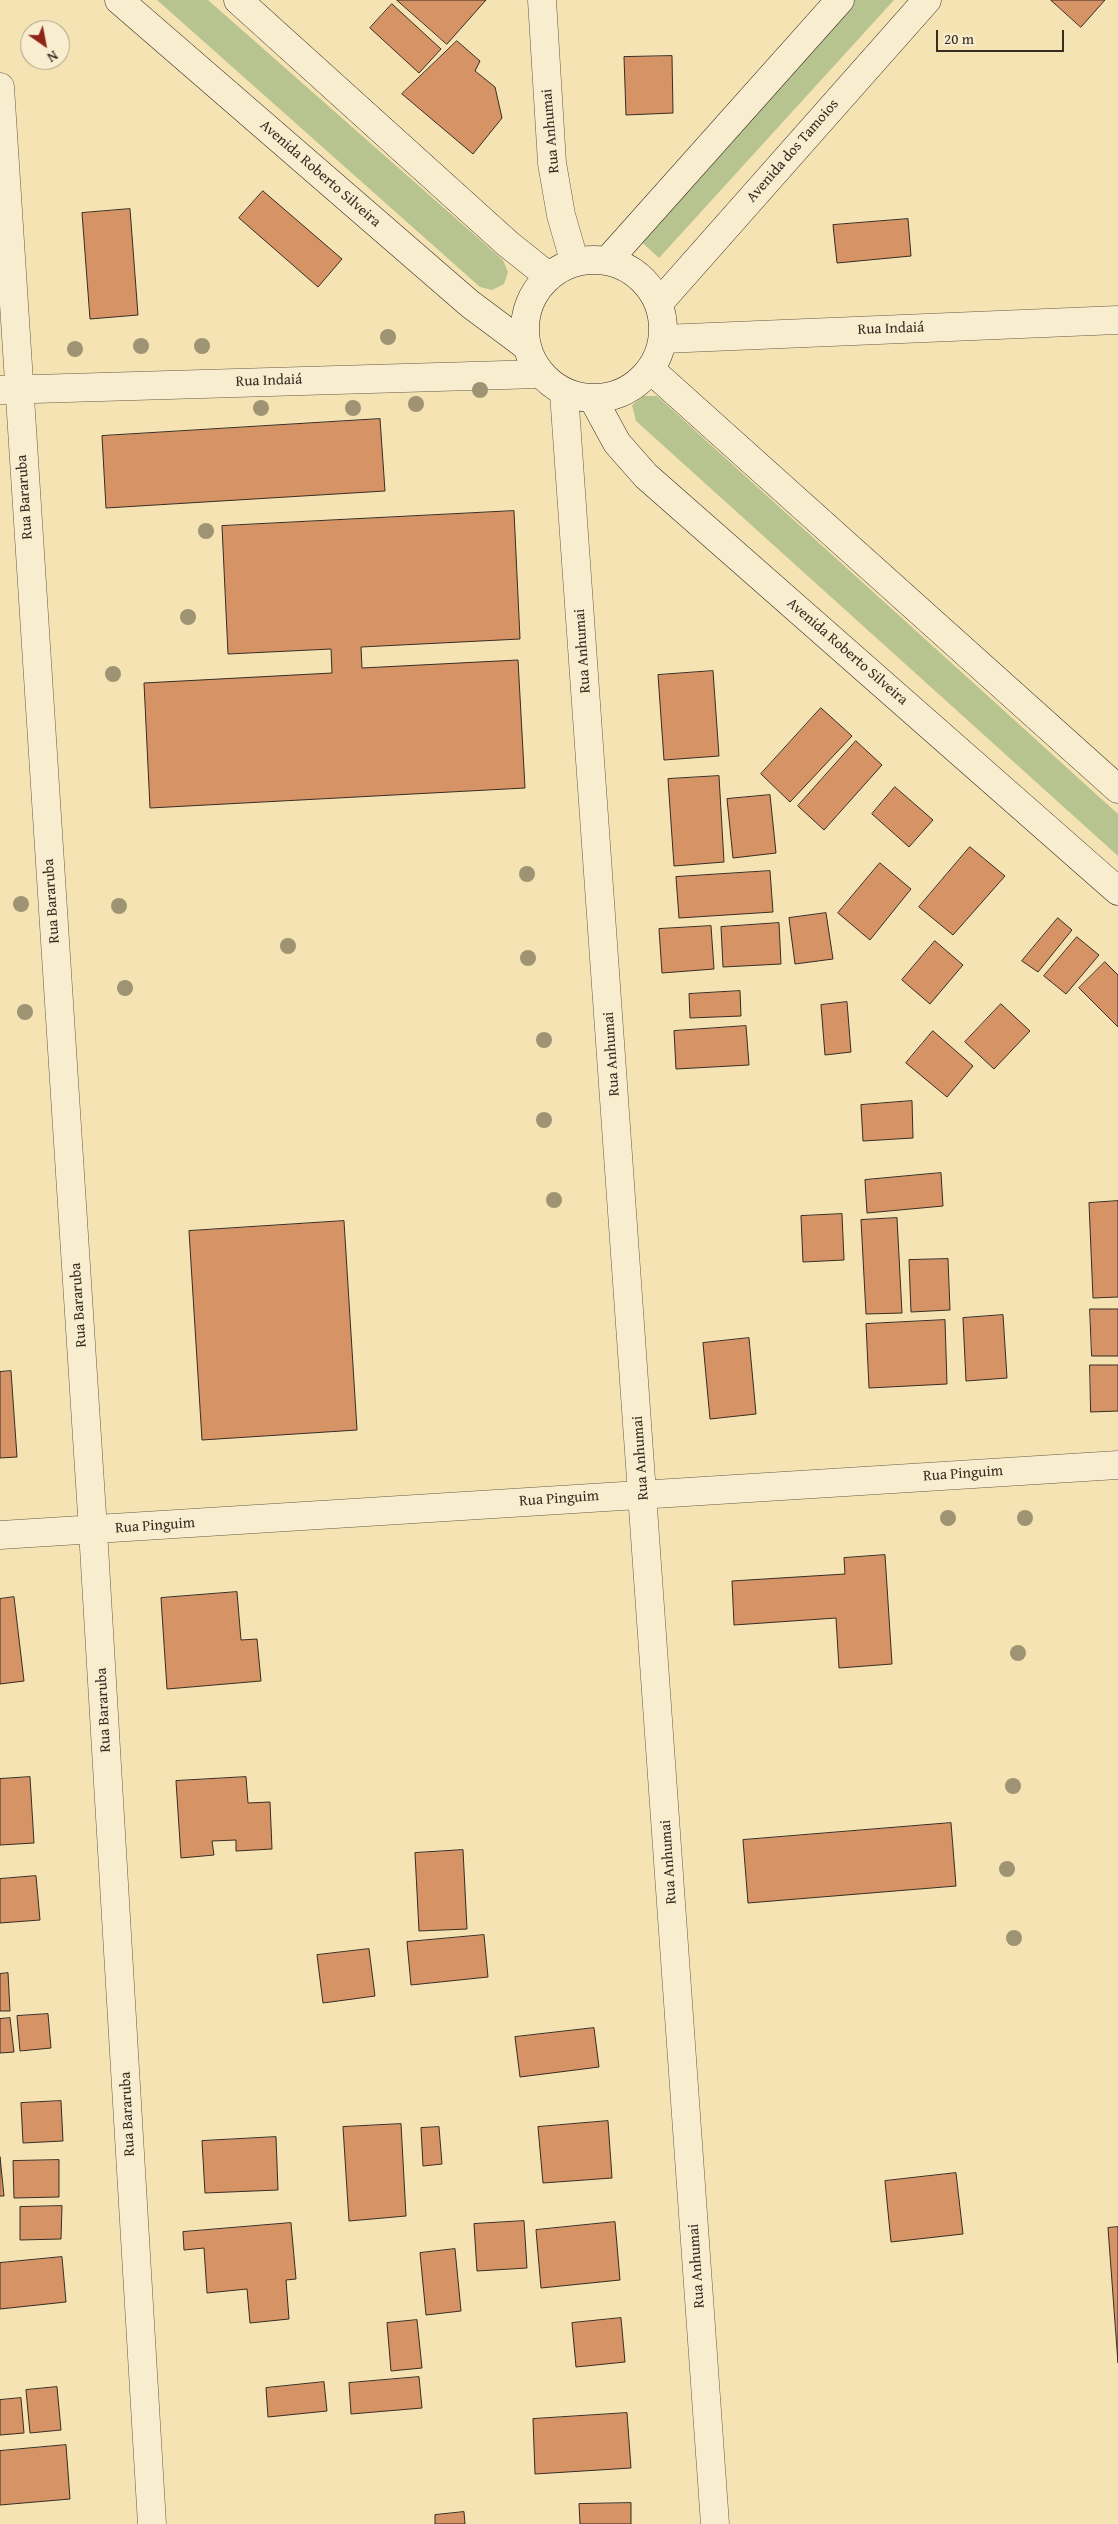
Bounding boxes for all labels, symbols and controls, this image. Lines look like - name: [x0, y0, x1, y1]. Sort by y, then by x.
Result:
- north arrow: [20, 20, 70, 70]
- scale bar: [938, 20, 1066, 52]
- text: 20 m: [944, 28, 974, 49]
- text: N: [43, 46, 62, 68]
- street label: Rua Anhumai: [538, 88, 564, 174]
- street label: Avenida dos Tamoios: [743, 96, 843, 206]
- street label: Avenida Roberto Silveira: [256, 117, 384, 231]
- street label: Rua Indaiá: [857, 319, 925, 339]
- street label: Rua Indaiá: [235, 371, 303, 391]
- street label: Rua Bararuba: [13, 454, 37, 540]
- street label: Avenida Roberto Silveira: [783, 595, 911, 709]
- street label: Rua Anhumai: [571, 608, 595, 694]
- street label: Rua Bararuba: [40, 858, 64, 944]
- street label: Rua Anhumai: [600, 1011, 624, 1097]
- street label: Rua Bararuba: [67, 1262, 91, 1348]
- street label: Rua Anhumai: [629, 1415, 653, 1501]
- street label: Rua Pinguim: [923, 1462, 1003, 1486]
- street label: Rua Pinguim: [519, 1487, 599, 1511]
- street label: Rua Pinguim: [115, 1514, 195, 1538]
- street label: Rua Bararuba: [93, 1667, 115, 1753]
- street label: Rua Anhumai: [657, 1819, 681, 1905]
- street label: Rua Bararuba: [117, 2071, 139, 2157]
- street label: Rua Anhumai: [685, 2223, 709, 2309]

